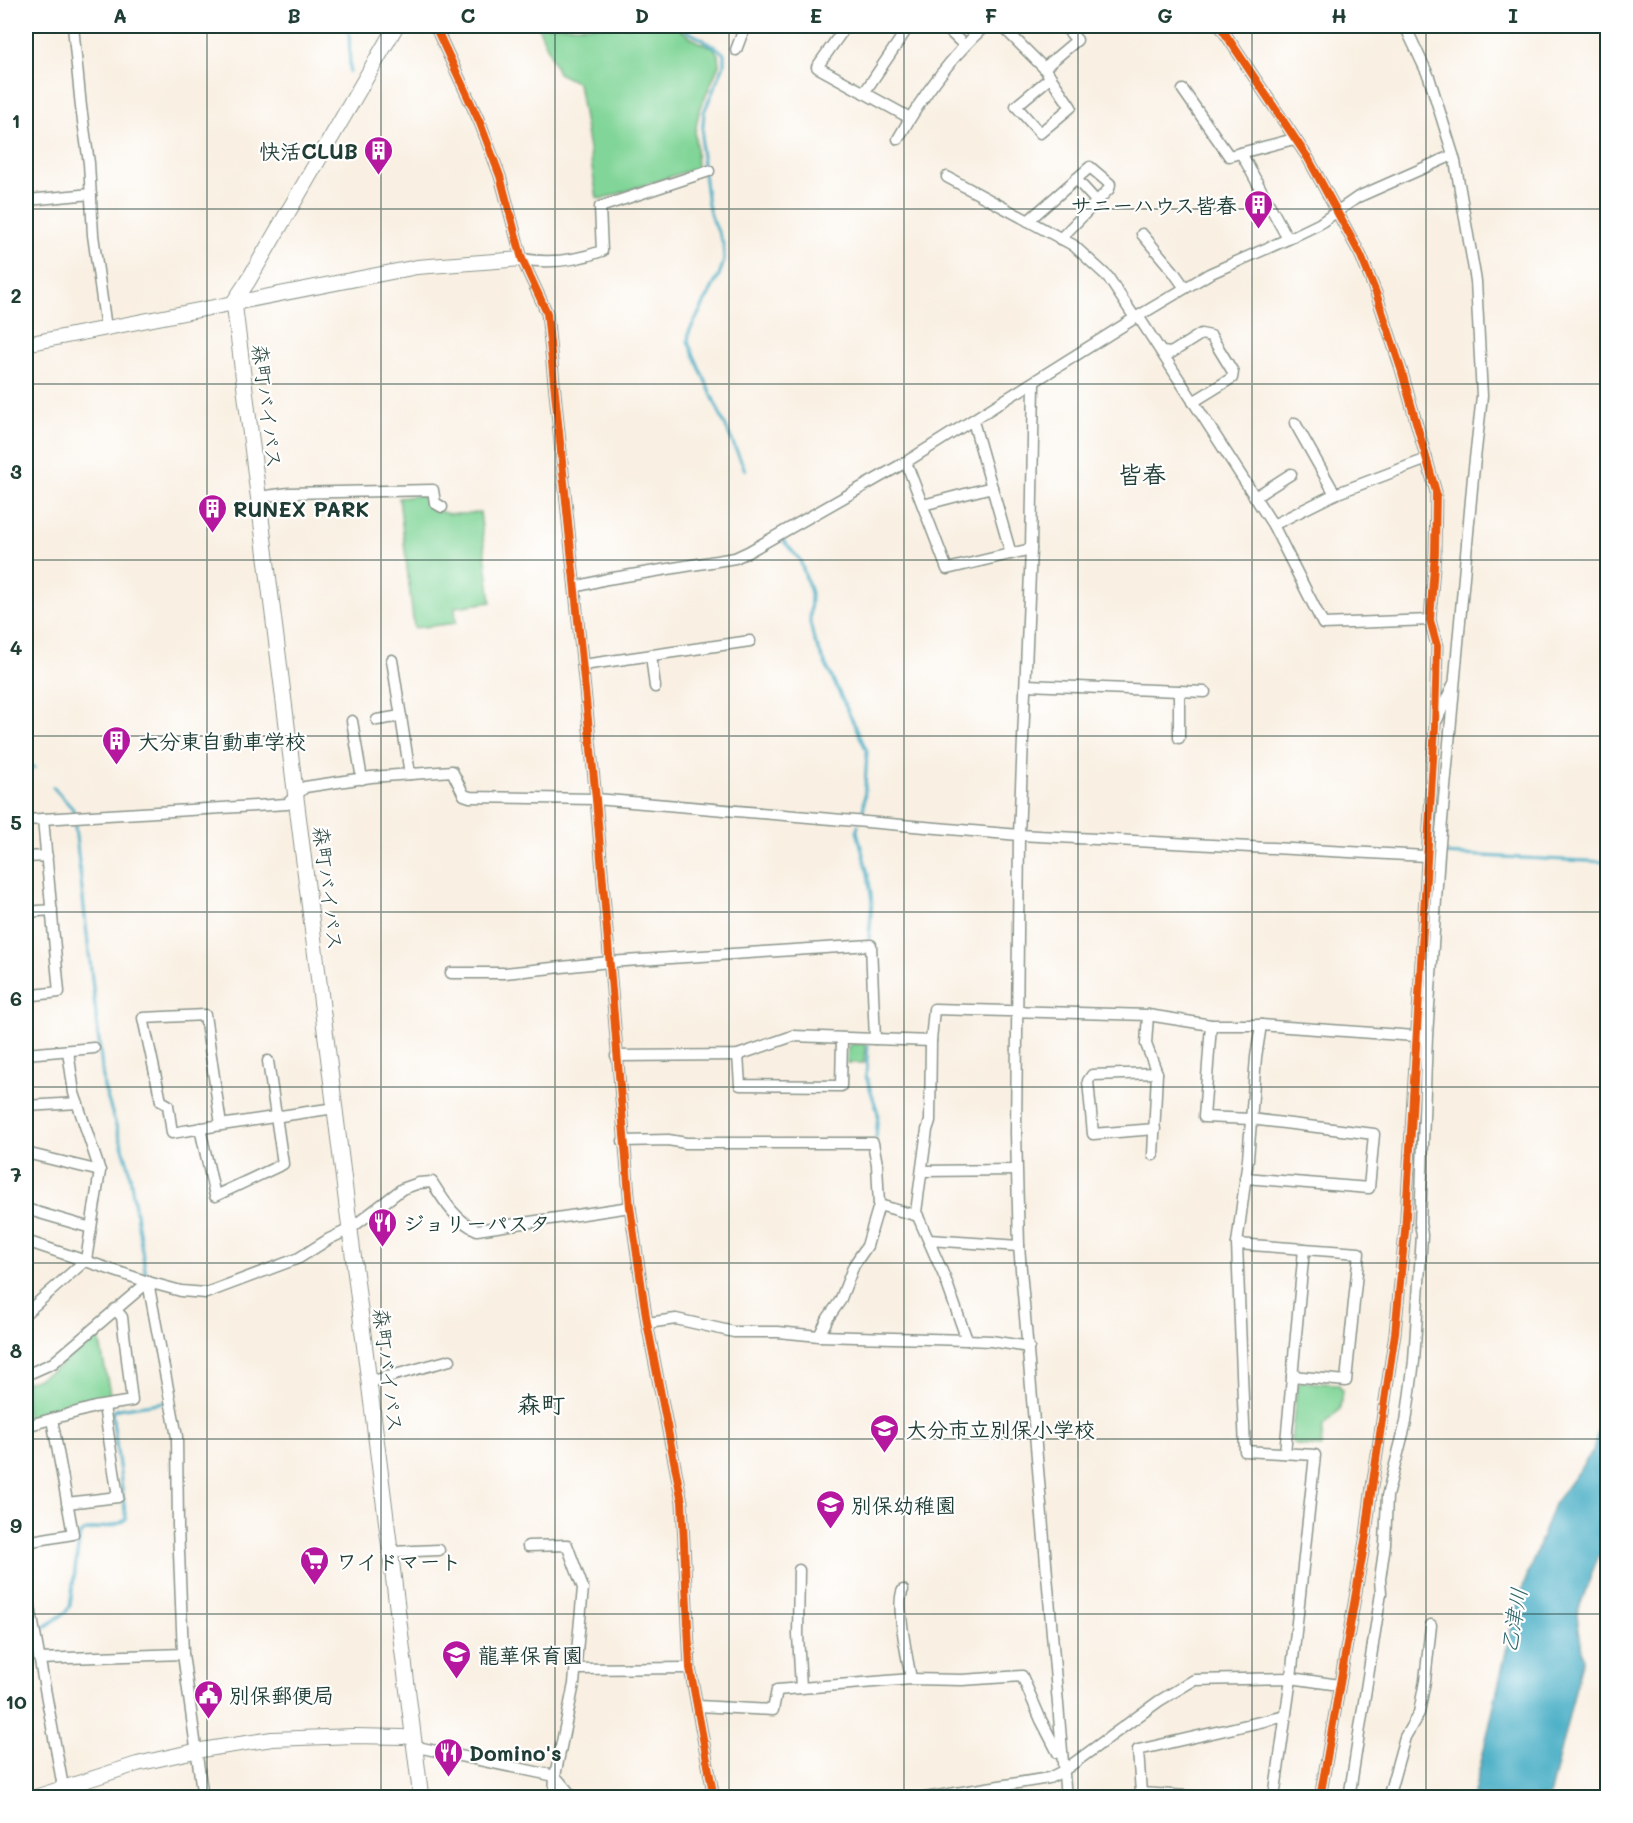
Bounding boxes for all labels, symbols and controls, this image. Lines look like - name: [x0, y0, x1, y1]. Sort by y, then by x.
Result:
- text: A: [113, 2, 127, 28]
- text: B: [287, 2, 301, 28]
- text: C: [461, 2, 476, 28]
- text: D: [635, 2, 649, 28]
- text: E: [810, 2, 822, 28]
- text: F: [985, 2, 998, 28]
- text: G: [1157, 2, 1173, 28]
- text: H: [1331, 2, 1347, 28]
- text: I: [1508, 2, 1518, 28]
- text: 1: [12, 107, 20, 133]
- building icon: 快活CLUB: [363, 134, 395, 176]
- place label: 快活CLUB: [259, 137, 358, 164]
- building icon: サニーハウス皆春: [1242, 188, 1274, 230]
- place label: サニーハウス皆春: [1070, 191, 1237, 218]
- text: 2: [10, 282, 22, 308]
- street label: 森町バイパス: [247, 342, 289, 470]
- text: 3: [10, 458, 22, 484]
- district label: 皆春: [1118, 458, 1166, 489]
- building icon: RUNEX PARK: [196, 492, 228, 534]
- place label: RUNEX PARK: [233, 495, 369, 522]
- text: 4: [10, 634, 23, 660]
- building icon: 大分東自動車学校: [101, 724, 133, 766]
- place label: 大分東自動車学校: [138, 727, 306, 754]
- text: 5: [10, 809, 22, 835]
- street label: 森町バイパス: [308, 824, 350, 952]
- text: 6: [10, 985, 22, 1011]
- text: 7: [10, 1161, 22, 1187]
- restaurant icon: ジョリーパスタ: [366, 1206, 398, 1248]
- place label: ジョリーパスタ: [403, 1209, 550, 1236]
- street label: 森町バイパス: [368, 1306, 410, 1434]
- text: 8: [10, 1337, 22, 1363]
- district label: 森町: [517, 1388, 565, 1419]
- school or university icon: 大分市立別保小学校: [869, 1412, 901, 1454]
- place label: 大分市立別保小学校: [906, 1415, 1095, 1442]
- school or university icon: 別保幼稚園: [814, 1488, 846, 1530]
- place label: 別保幼稚園: [851, 1491, 956, 1518]
- text: 9: [10, 1512, 22, 1538]
- supermarket icon: ワイドマート: [299, 1544, 331, 1586]
- place label: ワイドマート: [336, 1547, 462, 1574]
- water label: 乙津川: [1493, 1585, 1533, 1655]
- school or university icon: 龍華保育園: [441, 1638, 473, 1680]
- place label: 龍華保育園: [478, 1641, 583, 1668]
- public building icon: 別保郵便局: [192, 1678, 224, 1720]
- place label: 別保郵便局: [229, 1681, 334, 1708]
- text: 10: [5, 1688, 27, 1714]
- restaurant icon: Domino's: [432, 1736, 464, 1778]
- place label: Domino's: [469, 1739, 562, 1766]

